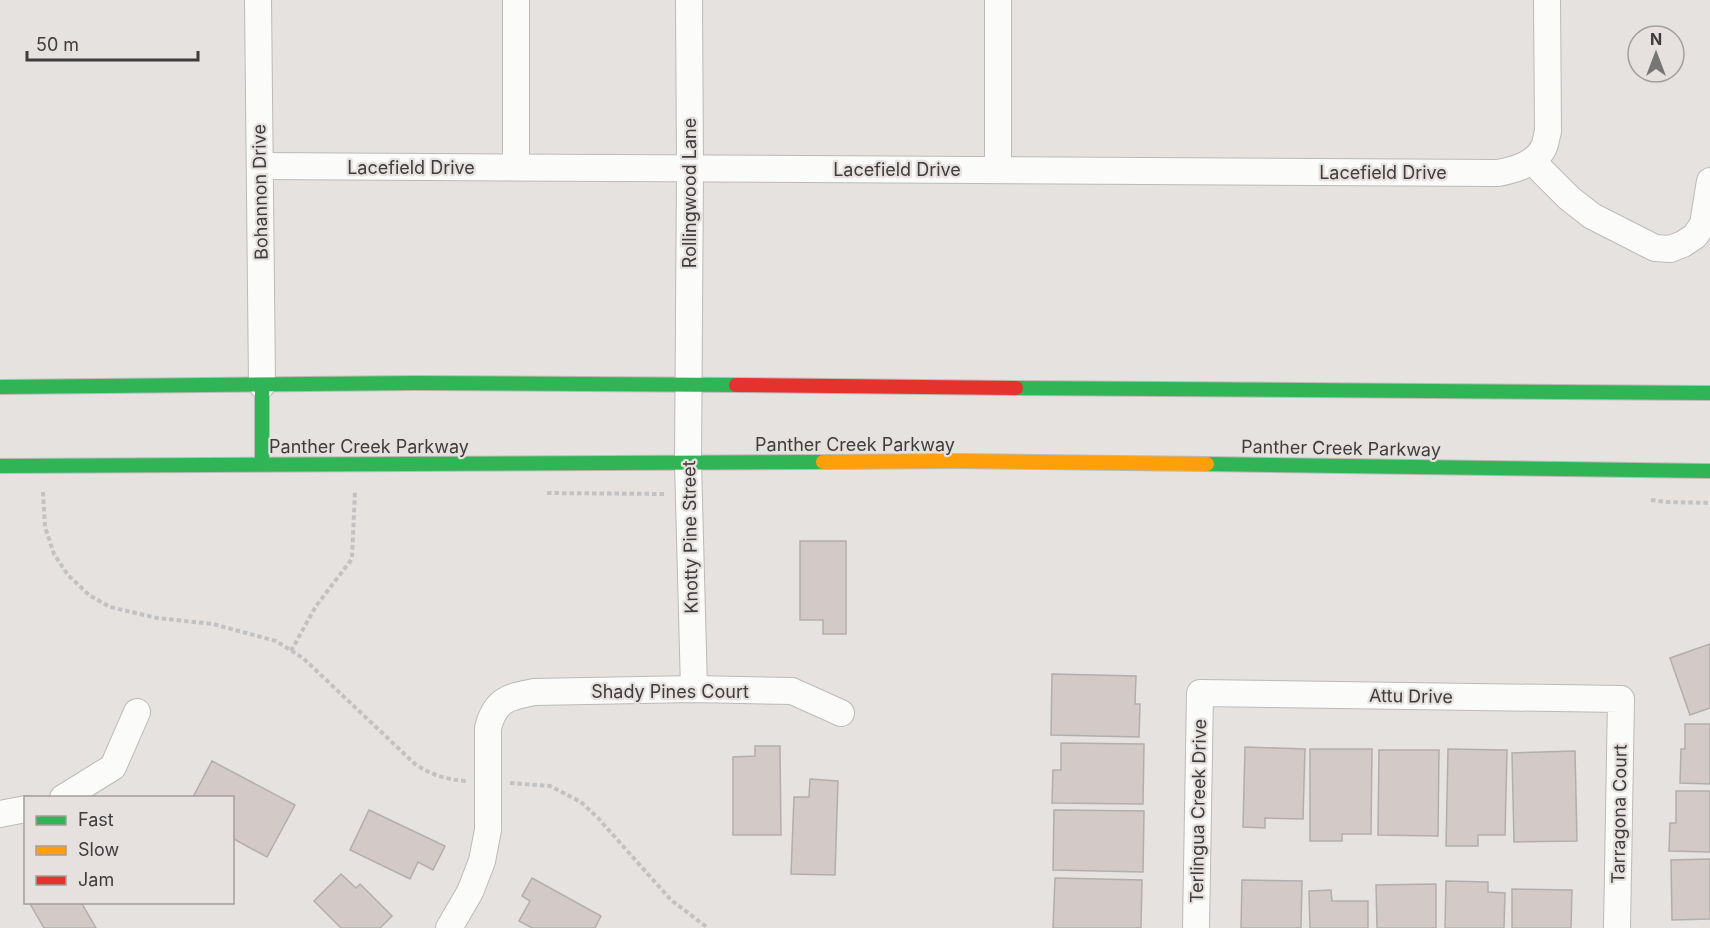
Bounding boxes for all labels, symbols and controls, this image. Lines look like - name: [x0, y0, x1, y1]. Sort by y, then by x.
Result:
- scale bar: [27, 24, 198, 62]
- north arrow: [1626, 24, 1686, 84]
- text: N: [1650, 29, 1662, 49]
- text: 50 m: [36, 34, 79, 55]
- street label: Rollingwood Lane: [679, 118, 700, 268]
- street label: Bohannon Drive: [248, 124, 272, 260]
- street label: Lacefield Drive: [347, 157, 475, 178]
- street label: Lacefield Drive: [833, 159, 961, 180]
- street label: Lacefield Drive: [1319, 162, 1447, 183]
- street label: Panther Creek Parkway: [755, 434, 955, 455]
- street label: Panther Creek Parkway: [269, 436, 469, 457]
- street label: Panther Creek Parkway: [1241, 436, 1441, 460]
- street label: Knotty Pine Street: [678, 460, 702, 614]
- street label: Shady Pines Court: [591, 681, 749, 702]
- street label: Attu Drive: [1369, 685, 1453, 707]
- street label: Terlingua Creek Drive: [1186, 719, 1210, 903]
- street label: Tarragona Court: [1607, 744, 1631, 884]
- legend: [24, 796, 234, 904]
- text: Fast: [78, 809, 114, 830]
- text: Slow: [78, 839, 119, 860]
- text: Jam: [78, 869, 114, 890]

